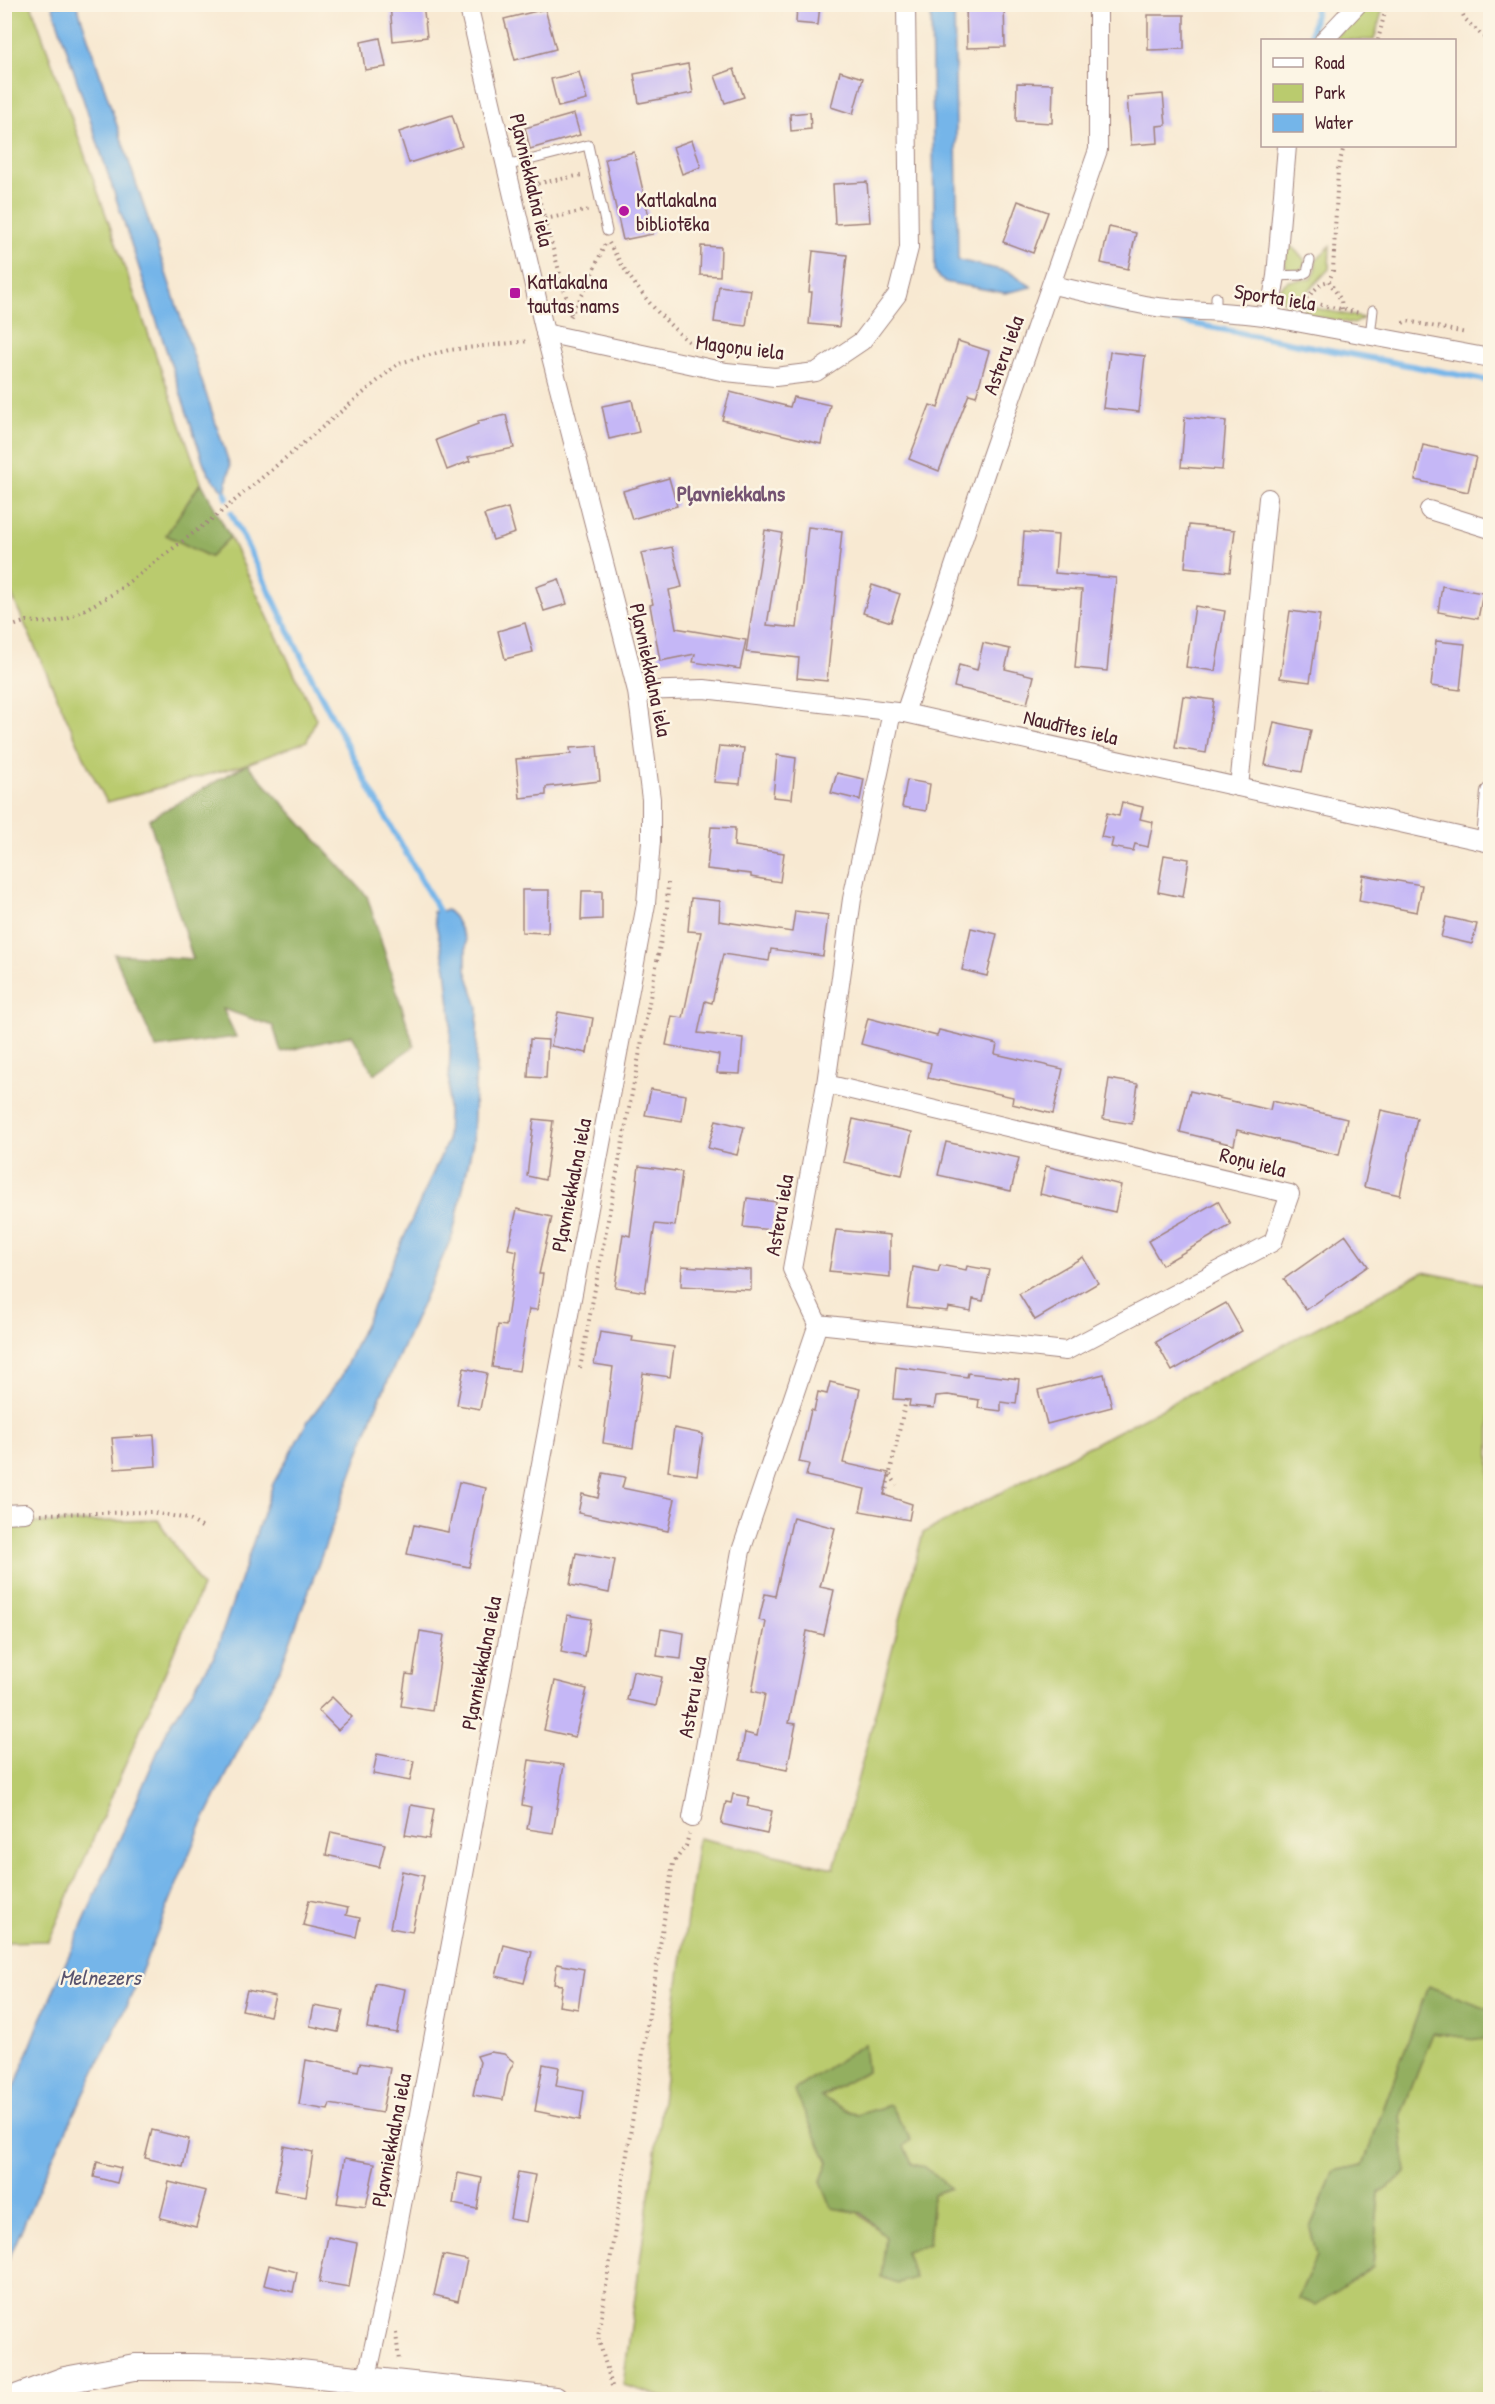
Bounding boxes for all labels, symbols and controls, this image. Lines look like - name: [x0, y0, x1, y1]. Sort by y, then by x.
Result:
- legend: [1261, 39, 1456, 147]
- text: Road: [1315, 50, 1345, 75]
- text: Park: [1315, 80, 1346, 105]
- text: Water: [1315, 110, 1353, 135]
- street label: Pļavniekkalna iela: [503, 111, 561, 249]
- place label: Katlakalna bibliotēka: [636, 185, 717, 238]
- marker: Katlakalna bibliotēka: [617, 204, 631, 218]
- place label: Katlakalna tautas nams: [527, 267, 619, 320]
- street label: Sporta iela: [1232, 276, 1318, 318]
- marker: Katlakalna tautas nams: [508, 286, 522, 300]
- street label: Asteru iela: [975, 311, 1031, 399]
- street label: Magoņu iela: [694, 327, 786, 367]
- district label: Pļavniekkalns: [677, 478, 786, 508]
- street label: Pļavniekkalna iela: [623, 601, 679, 739]
- street label: Naudītes iela: [1021, 702, 1121, 752]
- street label: Pļavniekkalna iela: [544, 1116, 598, 1254]
- street label: Roņu iela: [1217, 1140, 1289, 1184]
- street label: Asteru iela: [758, 1172, 800, 1258]
- street label: Pļavniekkalna iela: [454, 1594, 508, 1732]
- street label: Asteru iela: [671, 1654, 713, 1740]
- water label: Melnezers: [59, 1962, 143, 1992]
- street label: Pļavniekkalna iela: [364, 2071, 418, 2209]

